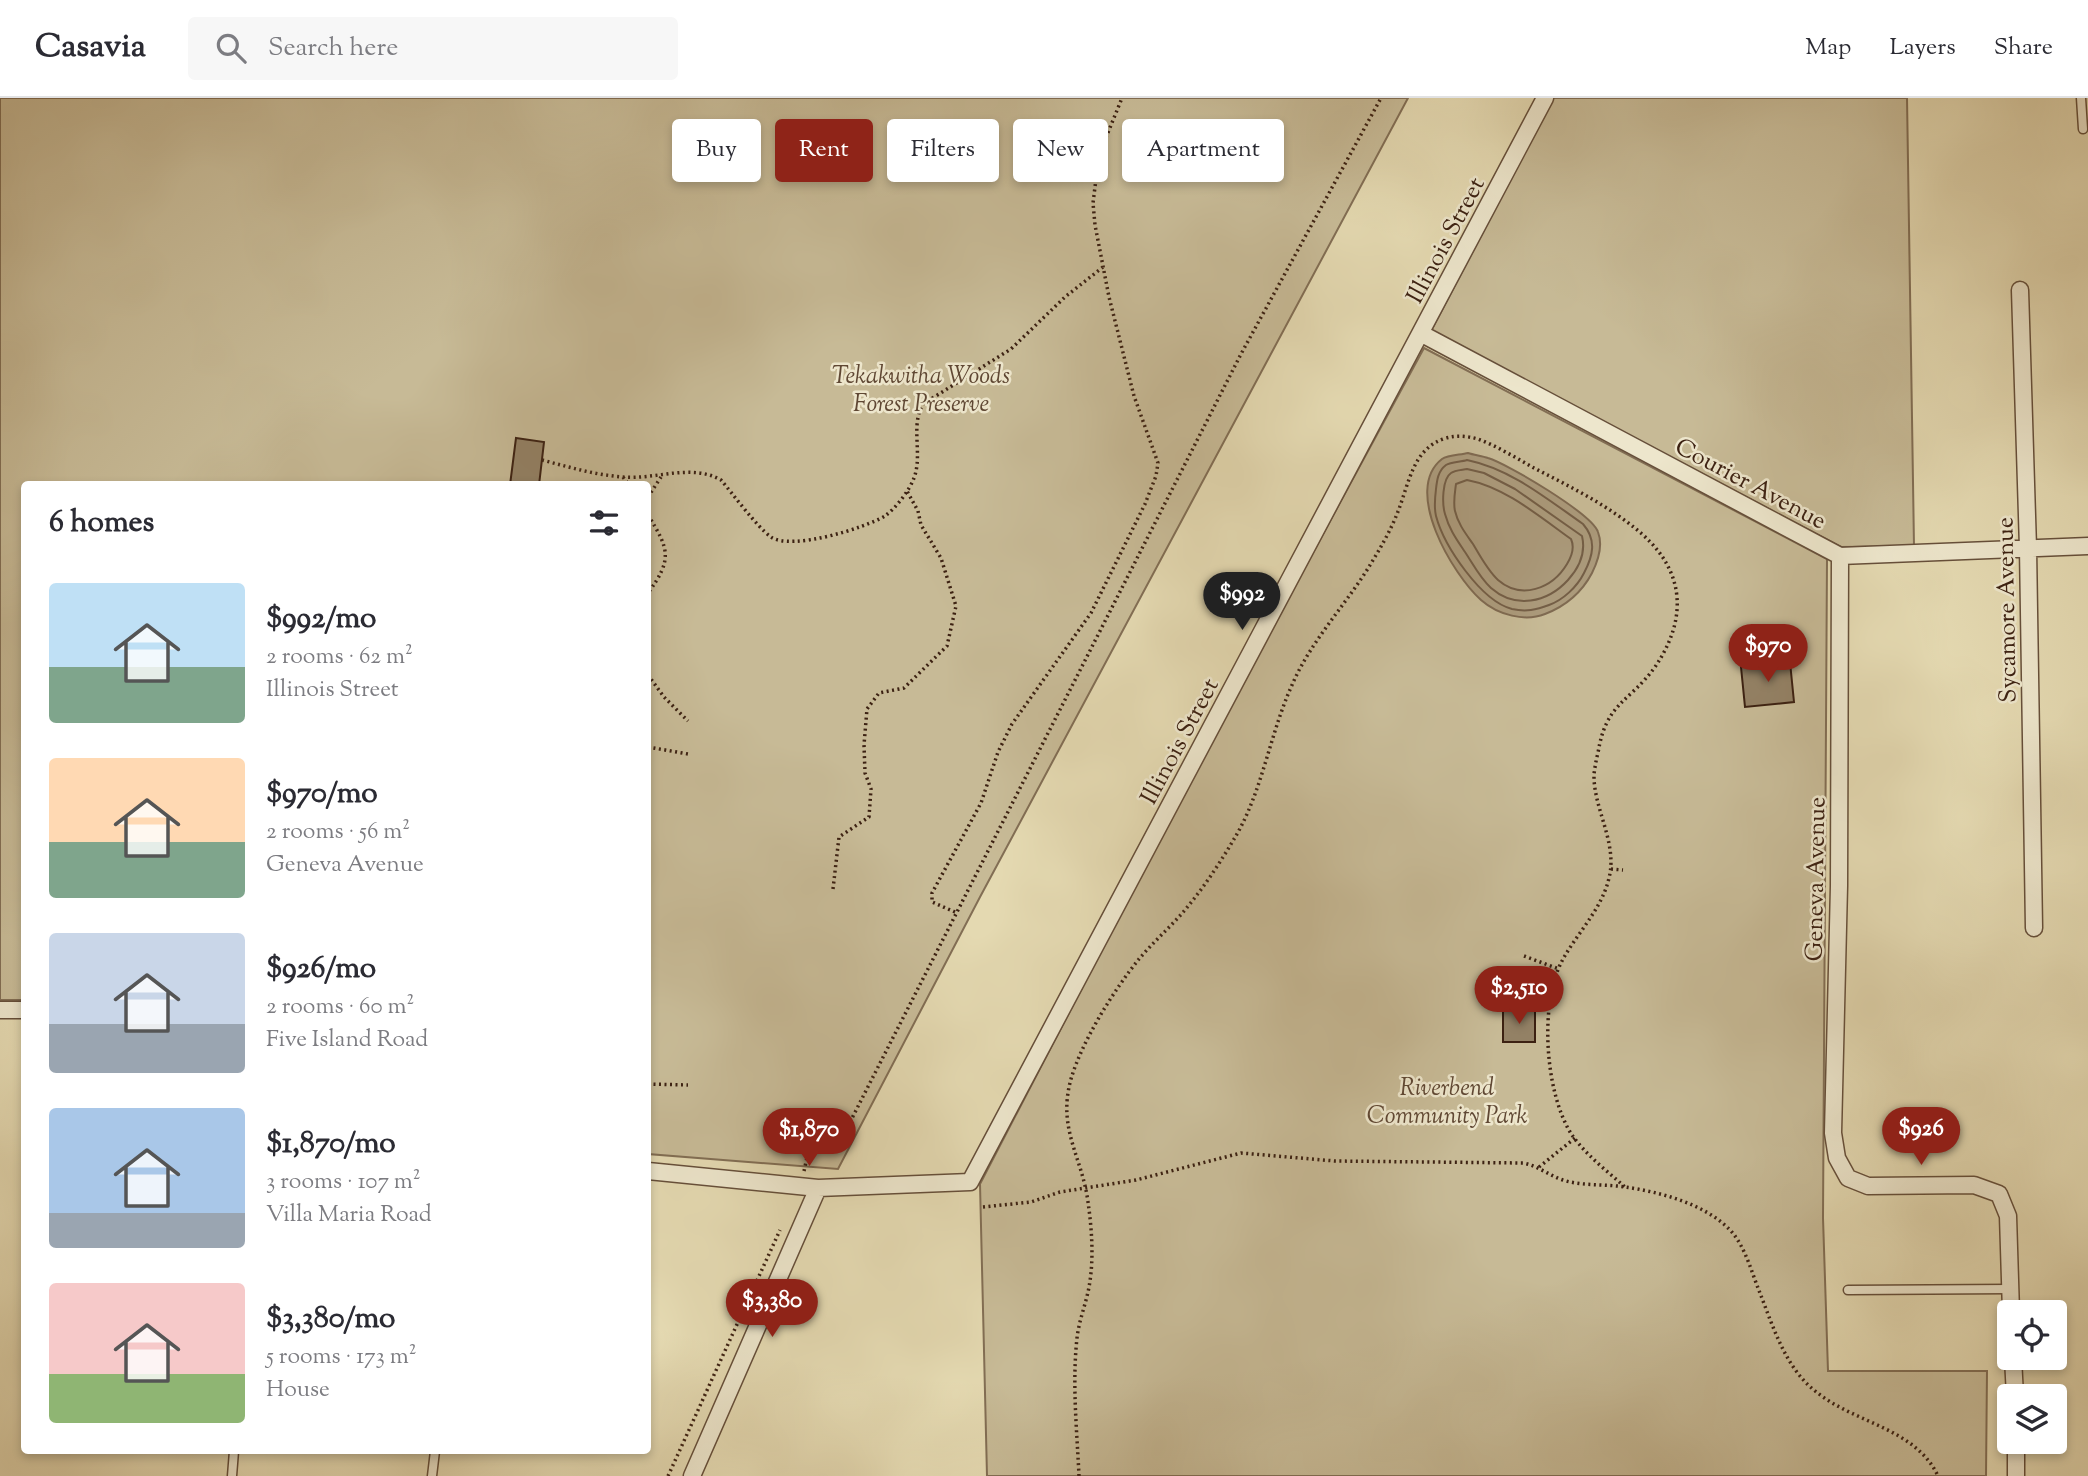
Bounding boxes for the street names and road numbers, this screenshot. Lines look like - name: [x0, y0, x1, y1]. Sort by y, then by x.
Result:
- street label: Illinois Street: [1399, 172, 1494, 310]
- street label: Courier Avenue: [1668, 431, 1832, 539]
- street label: Sycamore Avenue: [1989, 517, 2027, 703]
- street label: Illinois Street: [1133, 673, 1228, 811]
- street label: Geneva Avenue: [1799, 797, 1835, 962]

